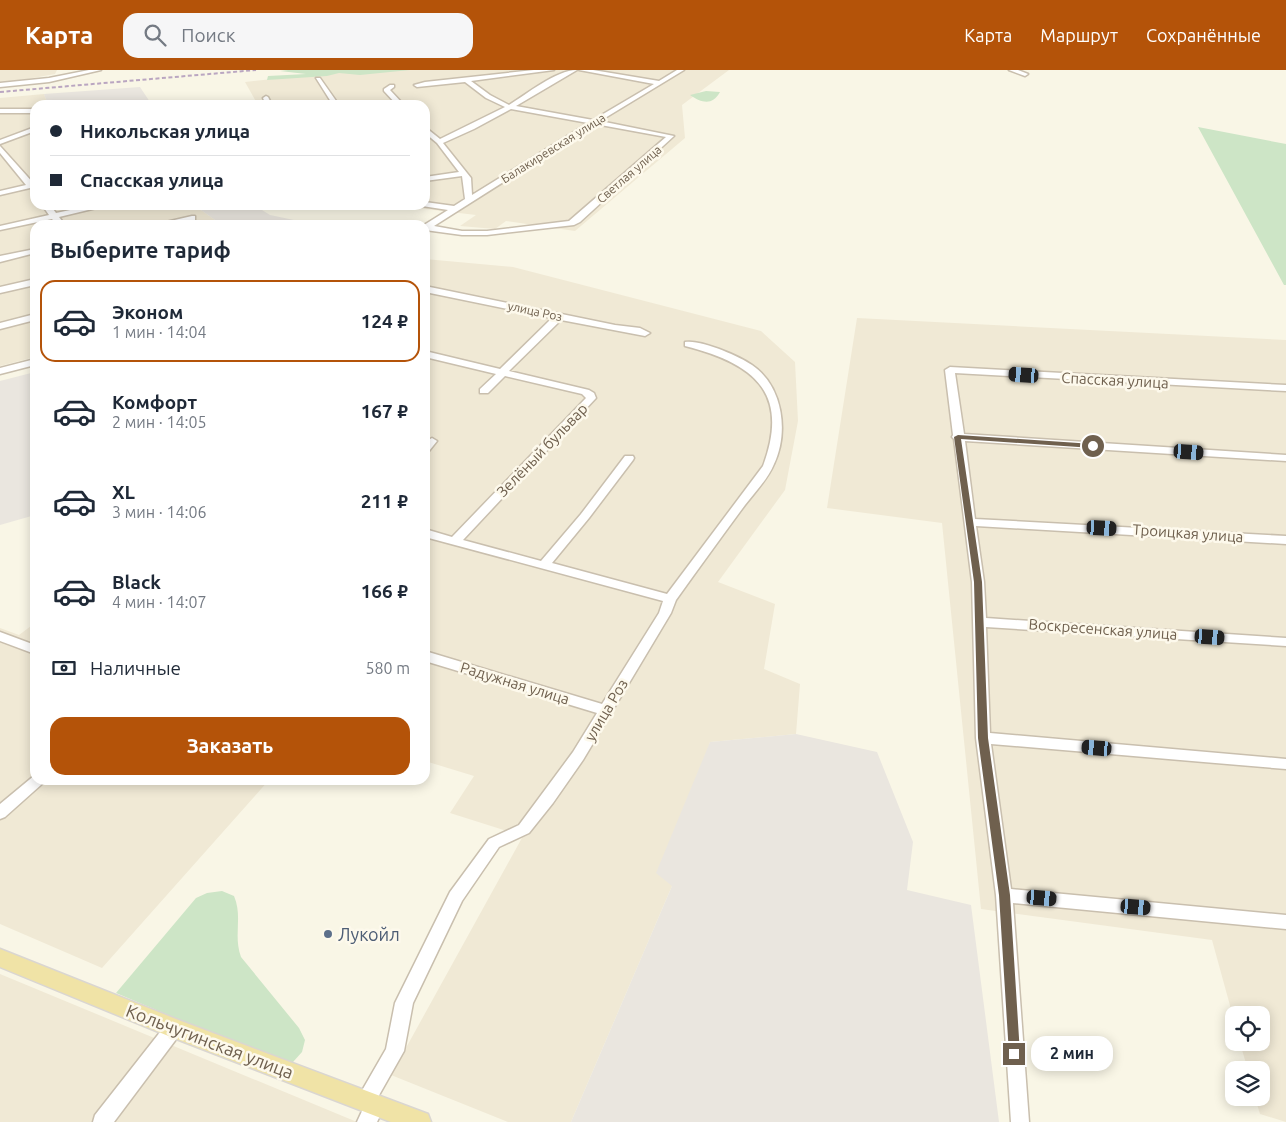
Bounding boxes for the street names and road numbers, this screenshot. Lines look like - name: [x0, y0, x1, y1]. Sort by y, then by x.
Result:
- street label: Балакиревская улица: [499, 111, 607, 185]
- street label: Светлая улица: [594, 143, 664, 205]
- street label: улица Роз: [507, 299, 564, 323]
- street label: Спасская улица: [1061, 369, 1169, 391]
- street label: Зелёный бульвар: [493, 400, 591, 500]
- street label: Троицкая улица: [1132, 521, 1244, 545]
- street label: Воскресенская улица: [1028, 615, 1178, 643]
- street label: Радужная улица: [458, 658, 572, 708]
- street label: улица Роз: [581, 676, 631, 744]
- street label: Кольчугинская улица: [124, 1000, 296, 1082]

